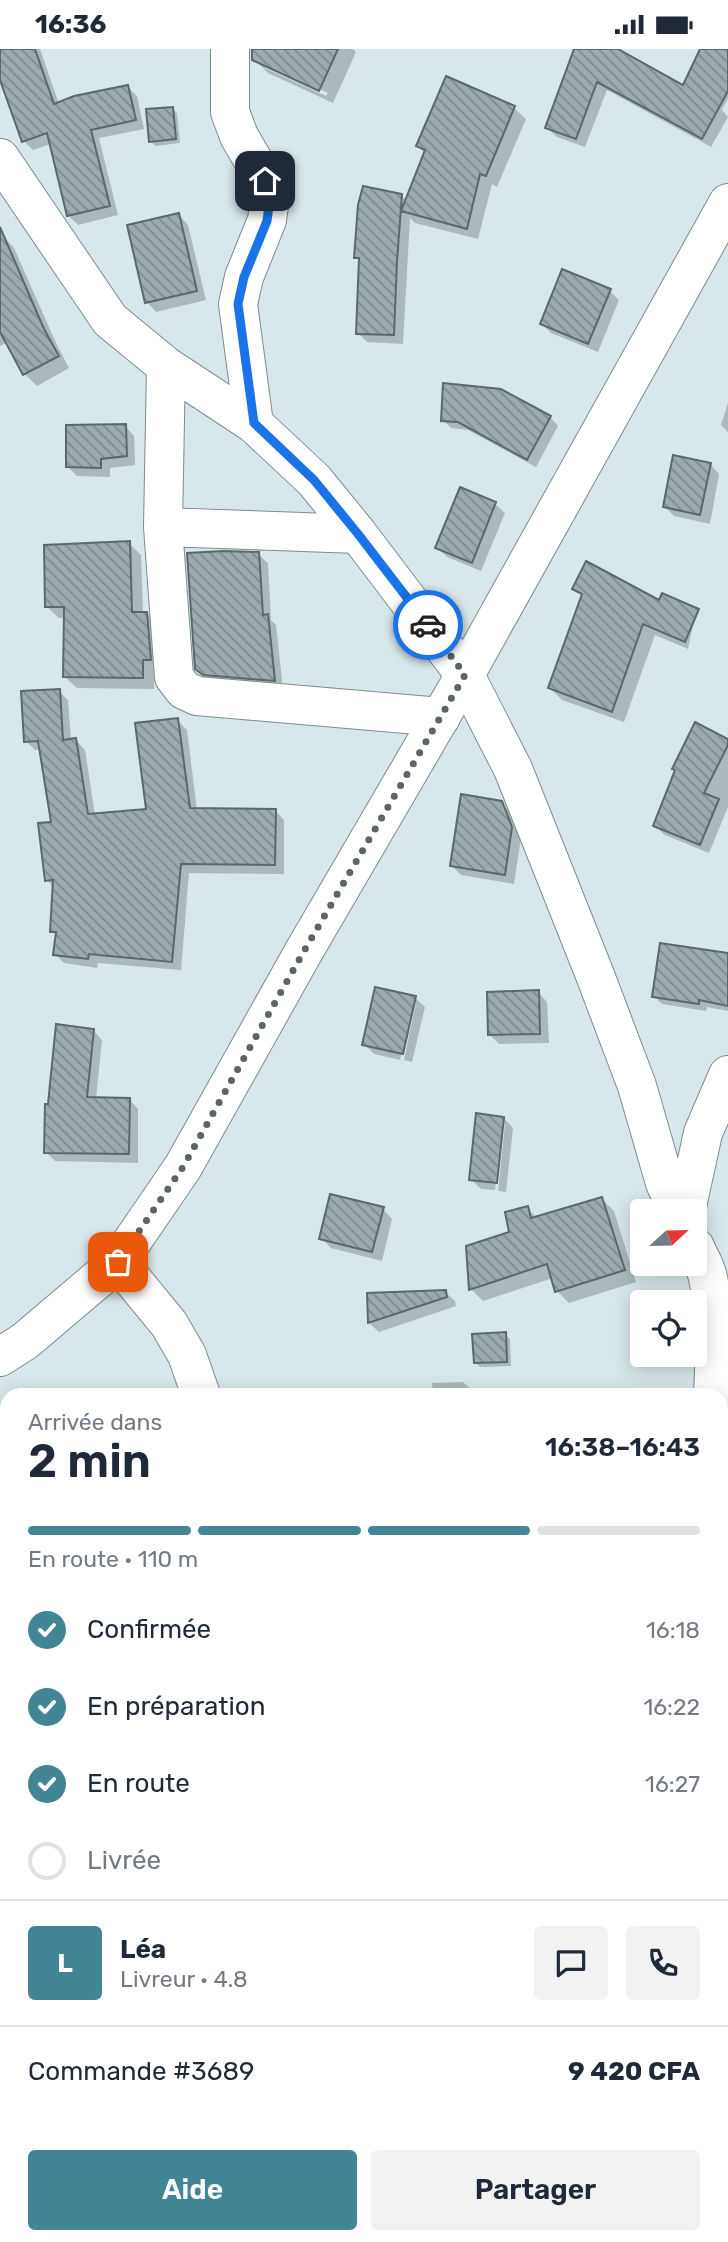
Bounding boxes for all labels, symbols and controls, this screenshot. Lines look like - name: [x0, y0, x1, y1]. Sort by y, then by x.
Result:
- text: 16:36: [35, 9, 107, 40]
- pin: [235, 151, 295, 211]
- icon: home: [246, 162, 284, 200]
- courier: [393, 590, 463, 660]
- icon: car: [409, 606, 447, 644]
- north arrow: [630, 1199, 707, 1276]
- map controls: [630, 1199, 707, 1367]
- pin: [88, 1232, 148, 1292]
- icon: bag: [99, 1243, 137, 1281]
- button: locate: [630, 1290, 707, 1367]
- text: Arrivée dans: [28, 1408, 162, 1436]
- text: 16:38–16:43: [545, 1432, 700, 1463]
- text: 2 min: [28, 1434, 151, 1489]
- text: En route · 110 m: [28, 1545, 198, 1573]
- icon: check: [28, 1611, 66, 1649]
- text: Confirmée: [87, 1614, 211, 1645]
- text: 16:18: [646, 1616, 700, 1644]
- icon: check: [28, 1688, 66, 1726]
- text: En préparation: [87, 1691, 265, 1722]
- text: 16:22: [643, 1693, 700, 1721]
- icon: check: [28, 1765, 66, 1803]
- text: En route: [87, 1768, 190, 1799]
- text: 16:27: [645, 1770, 700, 1798]
- text: Livrée: [87, 1845, 161, 1876]
- button: chat: [534, 1926, 608, 2000]
- button: phone: [626, 1926, 700, 2000]
- text: Léa: [120, 1934, 166, 1965]
- text: L: [57, 1948, 73, 1979]
- text: Livreur · 4.8: [120, 1965, 248, 1993]
- text: Commande #3689: [28, 2056, 254, 2087]
- text: 9 420 CFA: [568, 2056, 700, 2087]
- button: Aide: [28, 2150, 357, 2230]
- button: Partager: [371, 2150, 700, 2230]

